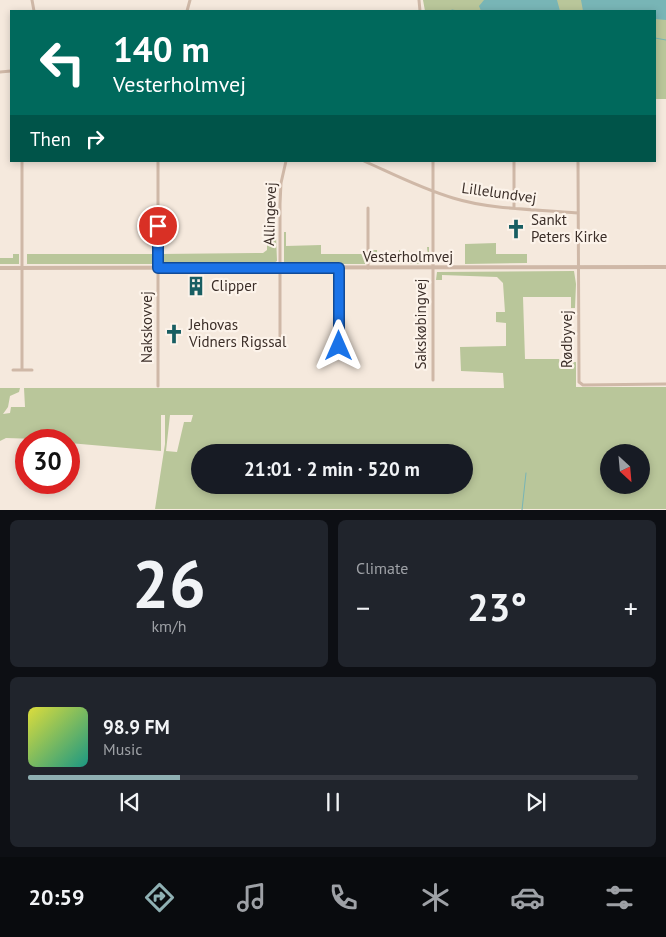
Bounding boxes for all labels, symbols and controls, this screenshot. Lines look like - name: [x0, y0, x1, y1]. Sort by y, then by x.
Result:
- text: 140 m: [113, 26, 210, 72]
- icon: left: [30, 30, 95, 95]
- text: Vesterholmvej: [113, 70, 246, 98]
- icon: right: [81, 125, 109, 153]
- text: Then: [30, 127, 71, 151]
- street label: Lillelundvej: [460, 178, 538, 207]
- street label: Allingevej: [259, 182, 280, 246]
- pin: [137, 205, 179, 247]
- place label: Sankt Peters Kirke: [531, 210, 607, 246]
- icon: arrive: [144, 212, 172, 240]
- church icon: Sankt Peters Kirke: [505, 218, 527, 240]
- street label: Vesterholmvej: [362, 247, 453, 266]
- building icon: Clipper: [185, 275, 207, 297]
- place label: Clipper: [211, 276, 257, 295]
- street label: Sakskøbingvej: [411, 278, 430, 370]
- street label: Nakskovvej: [137, 291, 156, 363]
- street label: Rødbyvej: [557, 310, 576, 368]
- place label: Jehovas Vidners Rigssal: [188, 315, 287, 351]
- position arrow: [312, 319, 364, 371]
- church icon: Jehovas Vidners Rigssal: [163, 323, 185, 345]
- speed limit sign: 30: [15, 429, 80, 494]
- north arrow: [600, 444, 650, 494]
- map controls: [600, 444, 650, 494]
- text: 21:01 · 2 min · 520 m: [244, 457, 420, 481]
- text: 26: [132, 541, 206, 625]
- text: Climate: [356, 558, 408, 578]
- text: 23°: [467, 582, 527, 631]
- text: −: [356, 589, 370, 626]
- text: +: [624, 589, 638, 626]
- text: km/h: [151, 616, 187, 636]
- text: 98.9 FM: [103, 715, 170, 739]
- text: Music: [103, 739, 143, 759]
- icon: previous: [116, 788, 144, 816]
- icon: pause: [319, 788, 347, 816]
- icon: next: [522, 788, 550, 816]
- icon: directions: [142, 880, 177, 915]
- icon: music: [234, 880, 269, 915]
- icon: phone: [326, 880, 361, 915]
- icon: climate: [418, 880, 453, 915]
- icon: car: [510, 880, 545, 915]
- icon: filters: [602, 880, 637, 915]
- text: 20:59: [29, 883, 84, 911]

